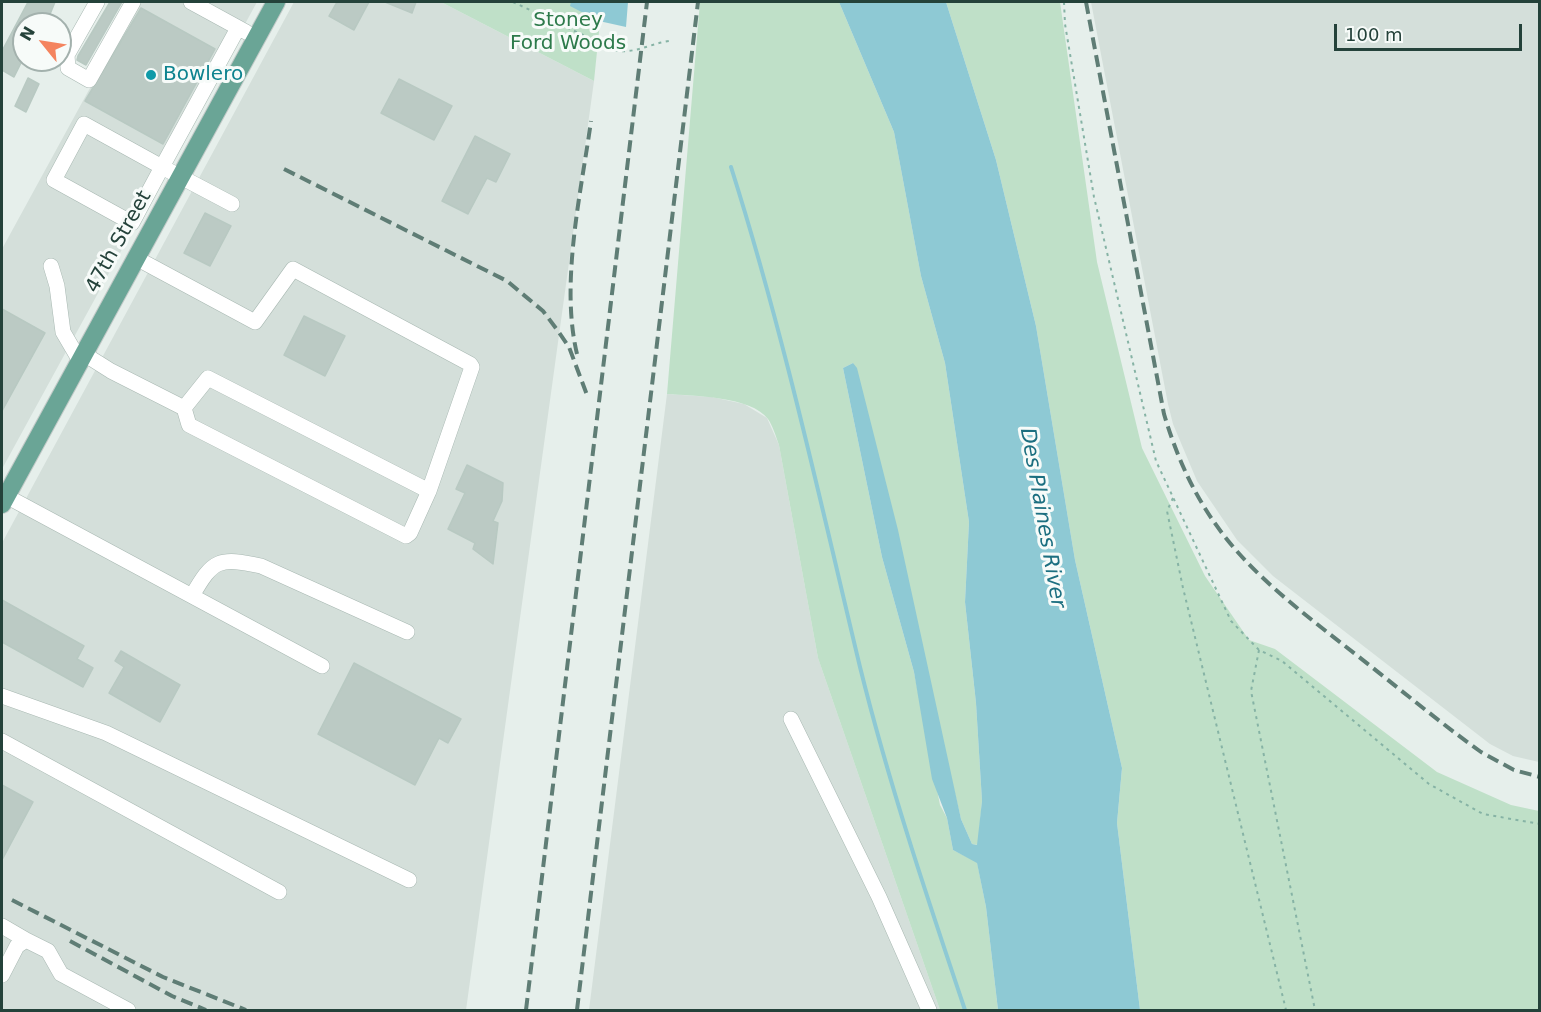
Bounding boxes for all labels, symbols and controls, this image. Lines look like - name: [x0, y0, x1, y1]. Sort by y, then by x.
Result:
- park label: Stoney Ford Woods: [510, 9, 626, 56]
- north arrow: [12, 12, 72, 72]
- scale bar: [1337, 12, 1524, 50]
- text: N: [16, 23, 39, 44]
- text: 100 m: [1345, 24, 1403, 45]
- place label: Bowlero: [163, 63, 243, 87]
- marker: Bowlero: [144, 68, 158, 82]
- street label: 47th Street: [81, 187, 157, 297]
- water label: Des Plaines River: [1014, 426, 1070, 610]

